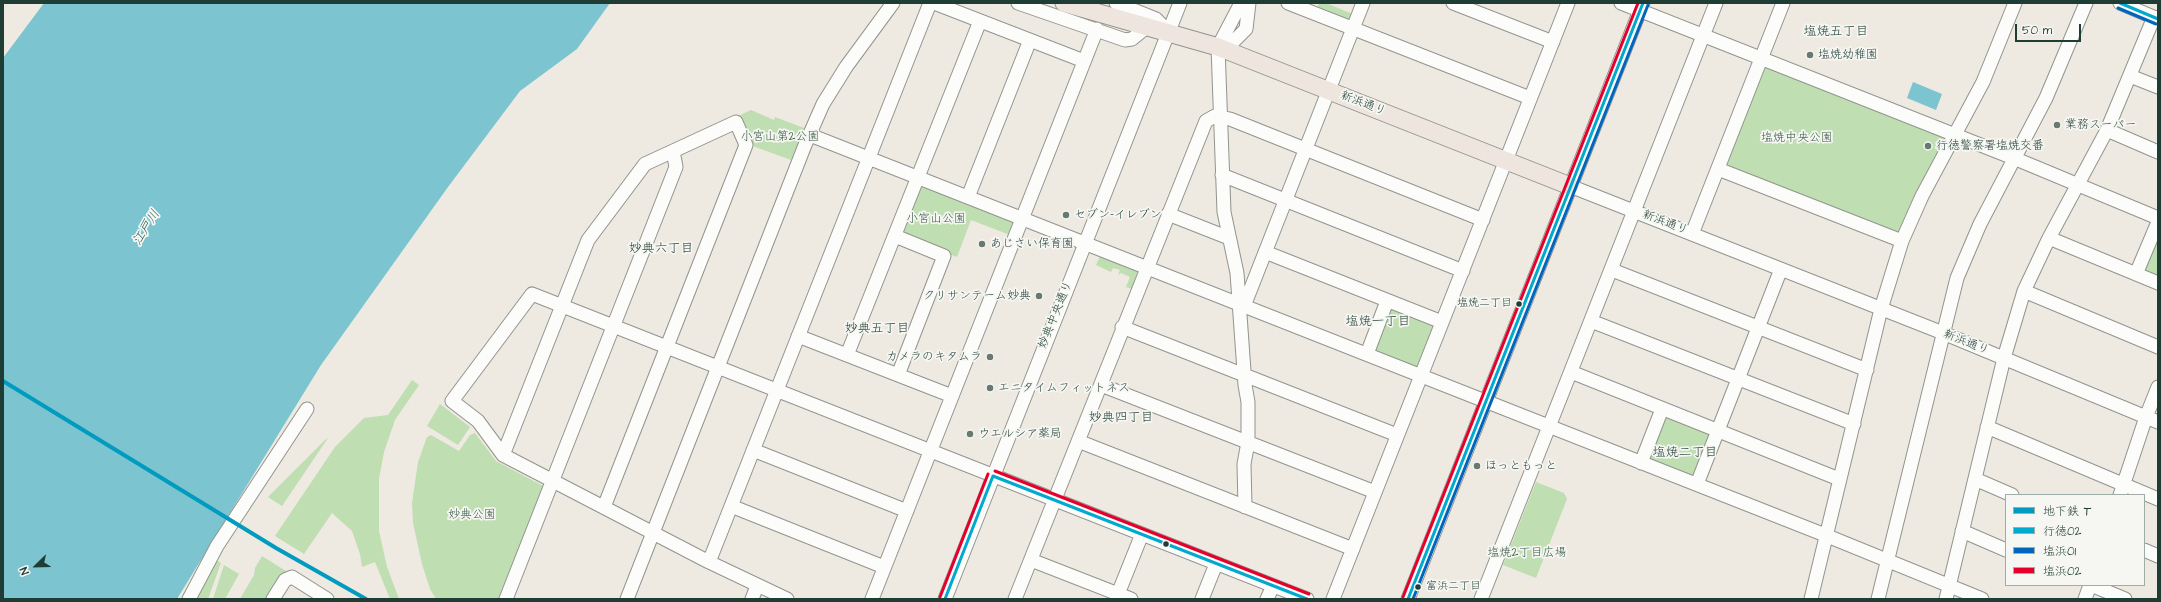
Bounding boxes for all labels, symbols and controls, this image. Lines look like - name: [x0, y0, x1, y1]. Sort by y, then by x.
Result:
- scale bar: [2017, 16, 2083, 42]
- text: 50 m: [2022, 22, 2052, 39]
- district label: 塩焼五丁目: [1804, 24, 1868, 40]
- place label: 塩焼幼稚園: [1818, 48, 1878, 62]
- marker: 塩焼幼稚園: [1805, 50, 1815, 60]
- street label: 新浜通り: [1338, 89, 1388, 119]
- place label: 業務スーパー: [2065, 118, 2137, 132]
- marker: 業務スーパー: [2052, 120, 2062, 130]
- park label: 小宮山第2公園: [741, 130, 819, 144]
- park label: 塩焼中央公園: [1761, 131, 1833, 145]
- place label: 行徳警察署塩焼交番: [1936, 139, 2044, 153]
- marker: 行徳警察署塩焼交番: [1923, 141, 1933, 151]
- water label: 江戸川: [130, 207, 164, 249]
- place label: セブン-イレブン: [1074, 208, 1162, 222]
- street label: 新浜通り: [1640, 208, 1690, 238]
- marker: セブン-イレブン: [1061, 210, 1071, 220]
- park label: 小宮山公園: [906, 212, 966, 226]
- place label: あじさい保育園: [990, 237, 1074, 251]
- marker: あじさい保育園: [977, 239, 987, 249]
- district label: 妙典六丁目: [629, 241, 693, 257]
- street label: 妙典中央通り: [1036, 279, 1076, 351]
- place label: クリサンテーム妙典: [923, 289, 1031, 303]
- marker: クリサンテーム妙典: [1034, 291, 1044, 301]
- place label: 塩焼二丁目: [1457, 297, 1512, 311]
- marker: 塩焼二丁目: [1514, 299, 1524, 309]
- district label: 塩焼一丁目: [1346, 314, 1410, 330]
- district label: 妙典五丁目: [845, 321, 909, 337]
- street label: 新浜通り: [1941, 327, 1991, 359]
- place label: カメラのキタムラ: [886, 350, 982, 364]
- marker: カメラのキタムラ: [985, 352, 995, 362]
- place label: エニタイムフィットネス: [998, 381, 1130, 395]
- marker: エニタイムフィットネス: [985, 383, 995, 393]
- district label: 妙典四丁目: [1089, 410, 1153, 426]
- place label: ウエルシア薬局: [978, 427, 1062, 441]
- marker: ウエルシア薬局: [965, 429, 975, 439]
- district label: 塩焼二丁目: [1653, 445, 1717, 461]
- place label: ほっともっと: [1485, 459, 1557, 473]
- marker: ほっともっと: [1472, 461, 1482, 471]
- legend: [2005, 494, 2145, 586]
- text: 地下鉄 T: [2043, 503, 2091, 520]
- park label: 妙典公園: [448, 508, 496, 522]
- text: 行徳02: [2043, 523, 2081, 540]
- unlabelled marker: [1161, 539, 1171, 549]
- text: 塩浜01: [2043, 543, 2076, 560]
- north arrow: [16, 546, 56, 586]
- park label: 塩焼2丁目広場: [1488, 546, 1566, 560]
- text: 塩浜02: [2043, 563, 2081, 580]
- text: N: [16, 565, 33, 577]
- place label: 富浜二丁目: [1426, 580, 1481, 594]
- marker: 富浜二丁目: [1413, 582, 1423, 592]

